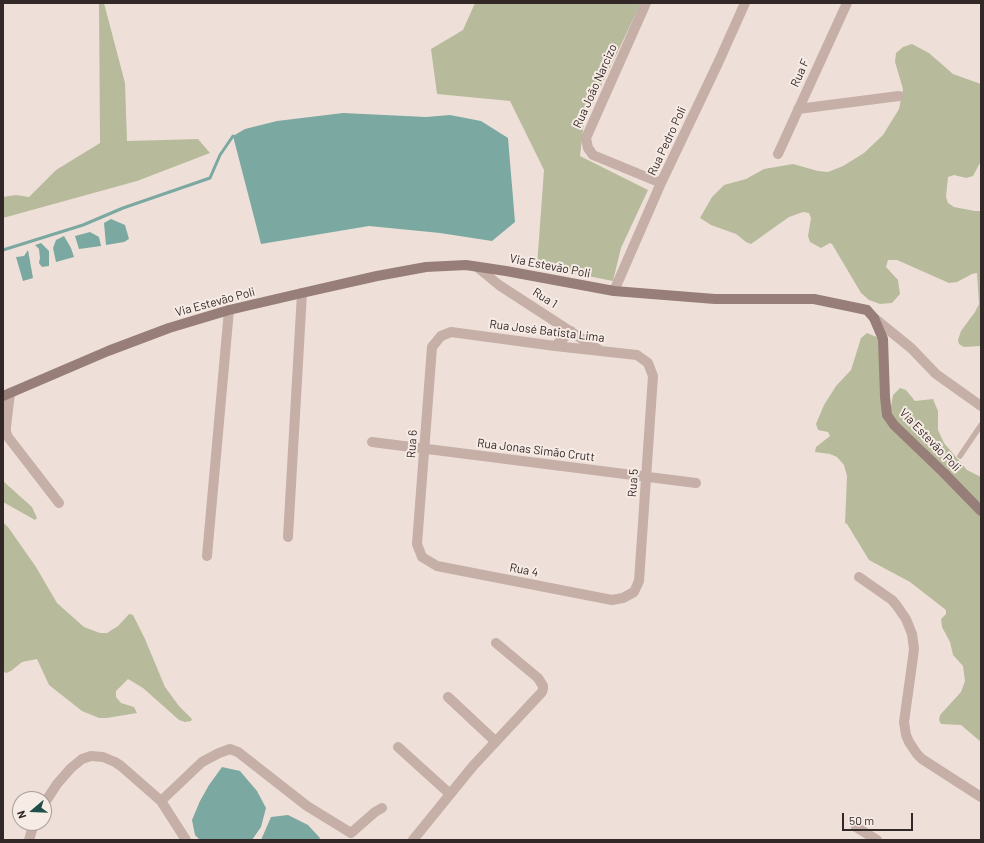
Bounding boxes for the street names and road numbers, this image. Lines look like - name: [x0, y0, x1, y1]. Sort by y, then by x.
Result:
- street label: Rua João Narcizo: [570, 42, 620, 130]
- street label: Rua F: [787, 57, 813, 89]
- street label: Rua Pedro Poli: [645, 104, 689, 178]
- street label: Via Estevão Poli: [508, 251, 592, 281]
- street label: Via Estevão Poli: [174, 284, 256, 320]
- street label: Rua 1: [530, 285, 560, 311]
- street label: Rua José Batista Lima: [489, 317, 605, 345]
- street label: Via Estevão Poli: [896, 406, 964, 474]
- street label: Rua 6: [404, 429, 420, 459]
- street label: Rua Jonas Simão Crutt: [476, 436, 596, 464]
- street label: Rua 5: [625, 468, 641, 498]
- street label: Rua 4: [508, 560, 540, 580]

